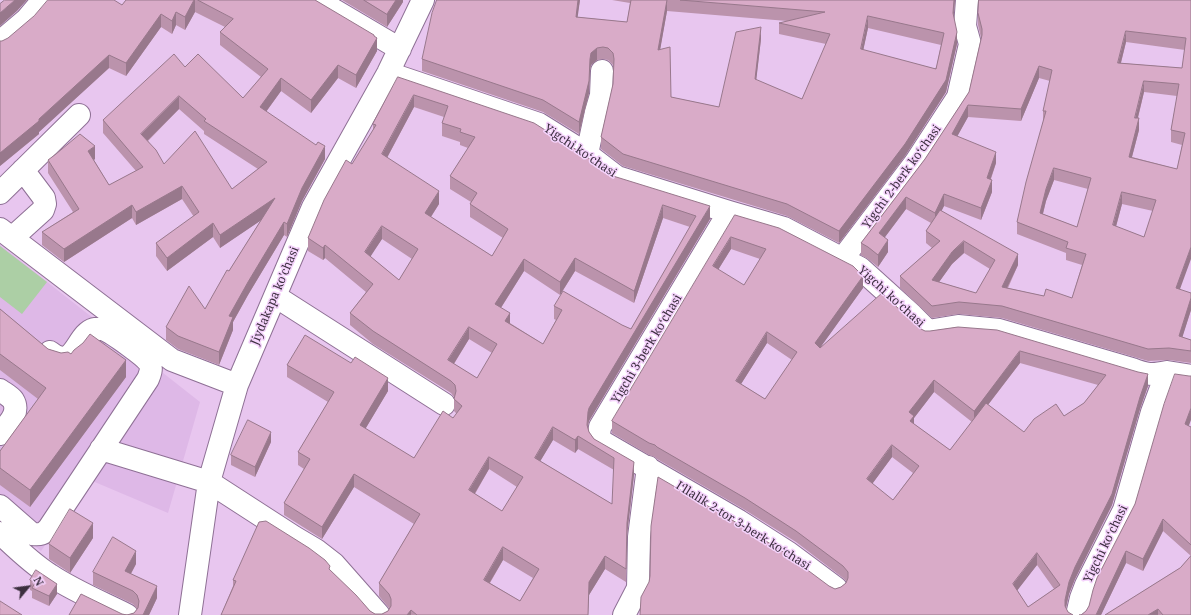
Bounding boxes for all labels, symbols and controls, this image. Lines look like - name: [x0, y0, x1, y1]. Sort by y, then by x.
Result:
- street label: Yigchi koʻchasi: [541, 121, 619, 181]
- street label: Yigchi 2-berk koʻchasi: [860, 122, 944, 232]
- street label: Jiydakapa ko'chasi: [248, 245, 302, 347]
- street label: Yigchi koʻchasi: [855, 263, 927, 331]
- street label: Yigchi 3-berk koʻchasi: [609, 292, 685, 406]
- street label: Iʻllalik 2-tor 3-berk koʻchasi: [673, 479, 813, 573]
- street label: Yigchi koʻchasi: [1081, 503, 1131, 585]
- north arrow: [8, 567, 48, 607]
- text: N: [30, 574, 48, 588]

